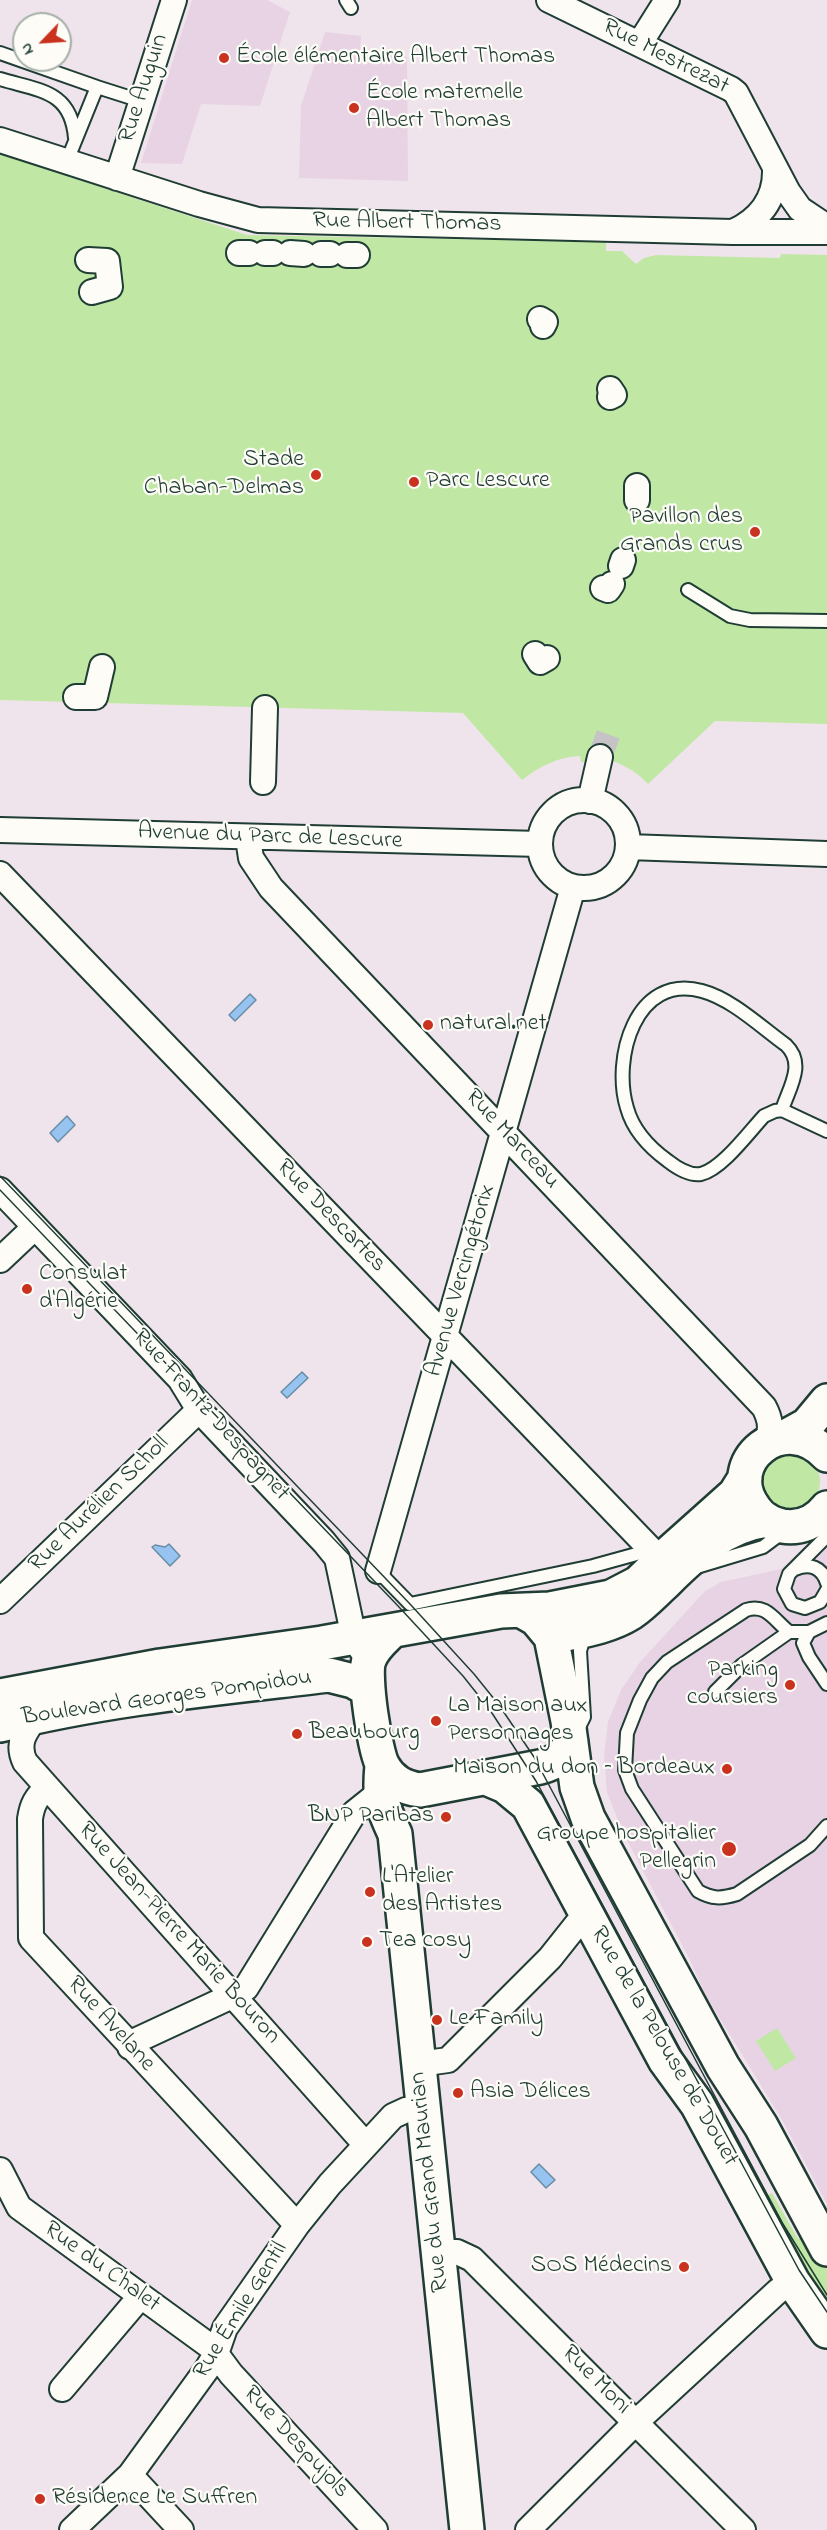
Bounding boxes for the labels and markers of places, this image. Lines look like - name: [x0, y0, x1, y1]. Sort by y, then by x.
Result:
- place label: École élémentaire Albert Thomas: [236, 44, 555, 72]
- marker: École élémentaire Albert Thomas: [217, 51, 231, 65]
- place label: École maternelle Albert Thomas: [366, 80, 523, 136]
- marker: École maternelle Albert Thomas: [347, 101, 361, 115]
- place label: Stade Chaban-Delmas: [144, 447, 304, 503]
- marker: Stade Chaban-Delmas: [309, 468, 323, 482]
- place label: Parc Lescure: [426, 468, 550, 496]
- marker: Parc Lescure: [407, 475, 421, 489]
- place label: Pavillon des Grands crus: [620, 504, 743, 560]
- marker: Pavillon des Grands crus: [748, 525, 762, 539]
- place label: natural.net: [440, 1011, 546, 1039]
- marker: natural.net: [421, 1018, 435, 1032]
- place label: Consulat d'Algérie: [39, 1261, 127, 1317]
- marker: Consulat d'Algérie: [20, 1282, 34, 1296]
- place label: Parking coursiers: [687, 1657, 778, 1713]
- marker: Parking coursiers: [783, 1678, 797, 1692]
- place label: La Maison aux Personnages: [448, 1693, 588, 1749]
- marker: La Maison aux Personnages: [429, 1714, 443, 1728]
- place label: Beaubourg: [309, 1720, 420, 1748]
- marker: Beaubourg: [290, 1727, 304, 1741]
- place label: Maison du don – Bordeaux: [453, 1755, 715, 1783]
- marker: Maison du don – Bordeaux: [720, 1762, 734, 1776]
- place label: BNP Paribas: [308, 1803, 434, 1831]
- marker: BNP Paribas: [439, 1810, 453, 1824]
- place label: Groupe hospitalier Pellegrin: [537, 1821, 716, 1877]
- marker: Groupe hospitalier Pellegrin: [720, 1840, 738, 1858]
- place label: L'Atelier des Artistes: [382, 1864, 502, 1920]
- marker: L'Atelier des Artistes: [363, 1885, 377, 1899]
- place label: Tea cosy: [379, 1928, 471, 1956]
- marker: Tea cosy: [360, 1935, 374, 1949]
- place label: Le Family: [449, 2006, 543, 2034]
- marker: Le Family: [430, 2013, 444, 2027]
- place label: Asia Délices: [470, 2079, 591, 2107]
- marker: Asia Délices: [451, 2086, 465, 2100]
- place label: SOS Médecins: [531, 2253, 672, 2281]
- marker: SOS Médecins: [677, 2260, 691, 2274]
- place label: Résidence Le Suffren: [52, 2485, 257, 2513]
- marker: Résidence Le Suffren: [33, 2492, 47, 2506]

